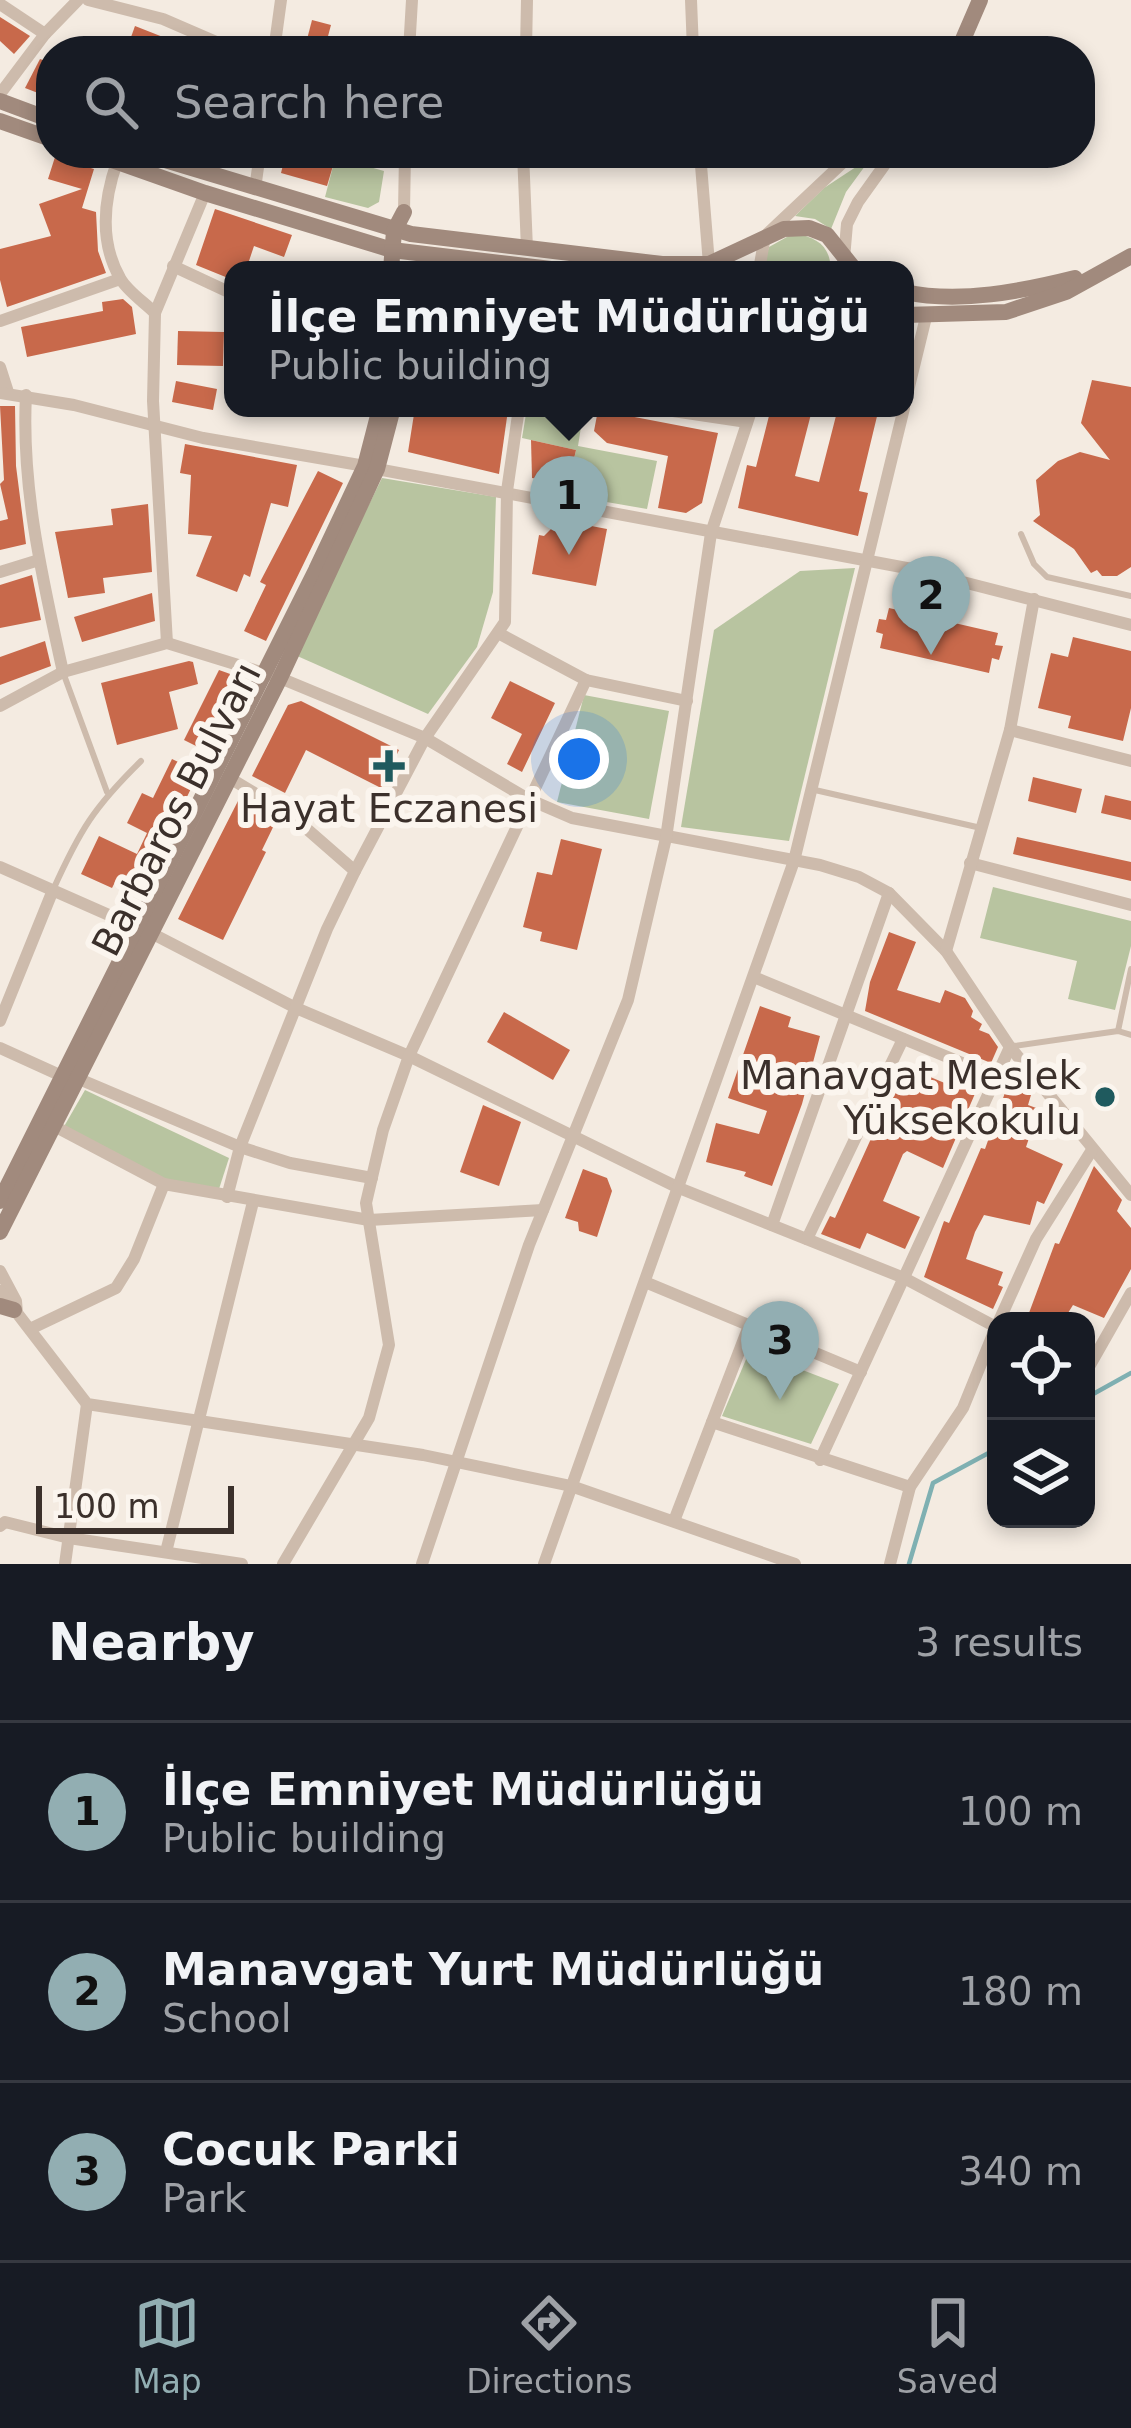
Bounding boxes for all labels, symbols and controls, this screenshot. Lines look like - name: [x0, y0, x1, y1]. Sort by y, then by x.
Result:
- search box: [36, 36, 1095, 168]
- icon: search: [78, 69, 144, 135]
- text: Search here: [174, 76, 444, 129]
- popup: [224, 261, 914, 417]
- text: İlçe Emniyet Müdürlüğü: [268, 290, 870, 343]
- text: Public building: [268, 343, 552, 388]
- pin: 1: [530, 456, 608, 555]
- pin: 2: [892, 556, 970, 655]
- street label: Barbaros Bulvarı: [83, 655, 270, 963]
- your location: [549, 729, 609, 789]
- marker: Hayat Eczanesi: [376, 753, 402, 779]
- place label: Hayat Eczanesi: [240, 786, 538, 831]
- place label: Manavgat Meslek Yüksekokulu: [740, 1053, 1081, 1143]
- marker: Manavgat Meslek Yüksekokulu: [1092, 1084, 1118, 1110]
- pin: 3: [741, 1301, 819, 1400]
- map controls: [987, 1312, 1095, 1528]
- button: locate: [987, 1312, 1095, 1420]
- button: layers: [987, 1420, 1095, 1528]
- scale bar: [36, 1480, 234, 1533]
- text: 100 m: [54, 1487, 160, 1526]
- text: Nearby: [48, 1613, 255, 1672]
- text: 3 results: [915, 1620, 1083, 1665]
- text: İlçe Emniyet Müdürlüğü: [162, 1763, 764, 1816]
- text: 1: [73, 1789, 101, 1834]
- text: 100 m: [958, 1789, 1083, 1834]
- text: Public building: [162, 1816, 446, 1861]
- text: Manavgat Yurt Müdürlüğü: [162, 1943, 824, 1996]
- text: 2: [73, 1969, 101, 2014]
- text: 180 m: [958, 1969, 1083, 2014]
- text: School: [162, 1996, 291, 2041]
- text: Cocuk Parki: [162, 2123, 460, 2176]
- text: 3: [73, 2149, 101, 2194]
- text: 340 m: [958, 2149, 1083, 2194]
- text: Park: [162, 2176, 246, 2221]
- tab: Map: [132, 2290, 202, 2401]
- tab: Directions: [466, 2290, 632, 2401]
- tab: Saved: [897, 2290, 999, 2401]

